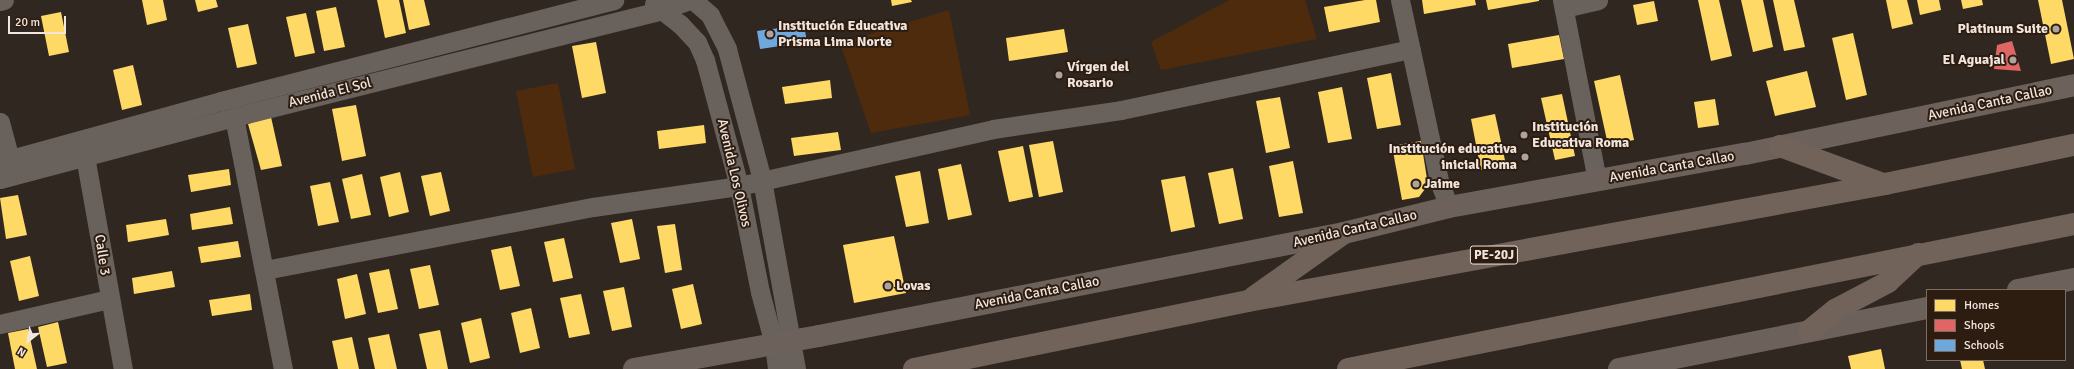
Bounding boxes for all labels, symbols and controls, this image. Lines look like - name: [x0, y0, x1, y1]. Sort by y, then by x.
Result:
- scale bar: [10, 8, 68, 34]
- text: 20 m: [15, 15, 40, 30]
- place label: Institución Educativa Prisma Lima Norte: [778, 18, 908, 50]
- place label: Platinum Suite: [1957, 21, 2048, 37]
- marker: Platinum Suite: [2051, 24, 2061, 34]
- marker: Institución Educativa Prisma Lima Norte: [765, 29, 775, 39]
- place label: El Aguajal: [1942, 52, 2005, 68]
- marker: El Aguajal: [2008, 55, 2018, 65]
- place label: Vírgen del Rosario: [1067, 59, 1129, 92]
- marker: Vírgen del Rosario: [1054, 70, 1064, 80]
- street label: Avenida El Sol: [287, 75, 373, 111]
- street label: Avenida Canta Callao: [1926, 82, 2054, 124]
- street label: Avenida Los Olivos: [713, 117, 755, 229]
- place label: Institución Educativa Roma: [1532, 119, 1629, 152]
- marker: Institución Educativa Roma: [1519, 130, 1529, 140]
- place label: Institución educativa inicial Roma: [1388, 141, 1517, 174]
- street label: Avenida Canta Callao: [1608, 148, 1736, 186]
- marker: Institución educativa inicial Roma: [1520, 152, 1530, 162]
- place label: Jaime: [1424, 176, 1460, 192]
- marker: Jaime: [1411, 179, 1421, 189]
- street label: Avenida Canta Callao: [1291, 207, 1419, 251]
- street label: Calle 3: [90, 233, 114, 277]
- road number: PE-20J: [1469, 244, 1519, 266]
- street label: Avenida Canta Callao: [973, 273, 1101, 313]
- place label: Lovas: [896, 278, 930, 294]
- marker: Lovas: [883, 281, 893, 291]
- legend: [1926, 289, 2066, 361]
- text: Homes: [1964, 298, 1999, 313]
- text: Shops: [1964, 318, 1995, 333]
- north arrow: [8, 321, 48, 361]
- text: Schools: [1964, 338, 2004, 353]
- text: N: [15, 344, 28, 359]

